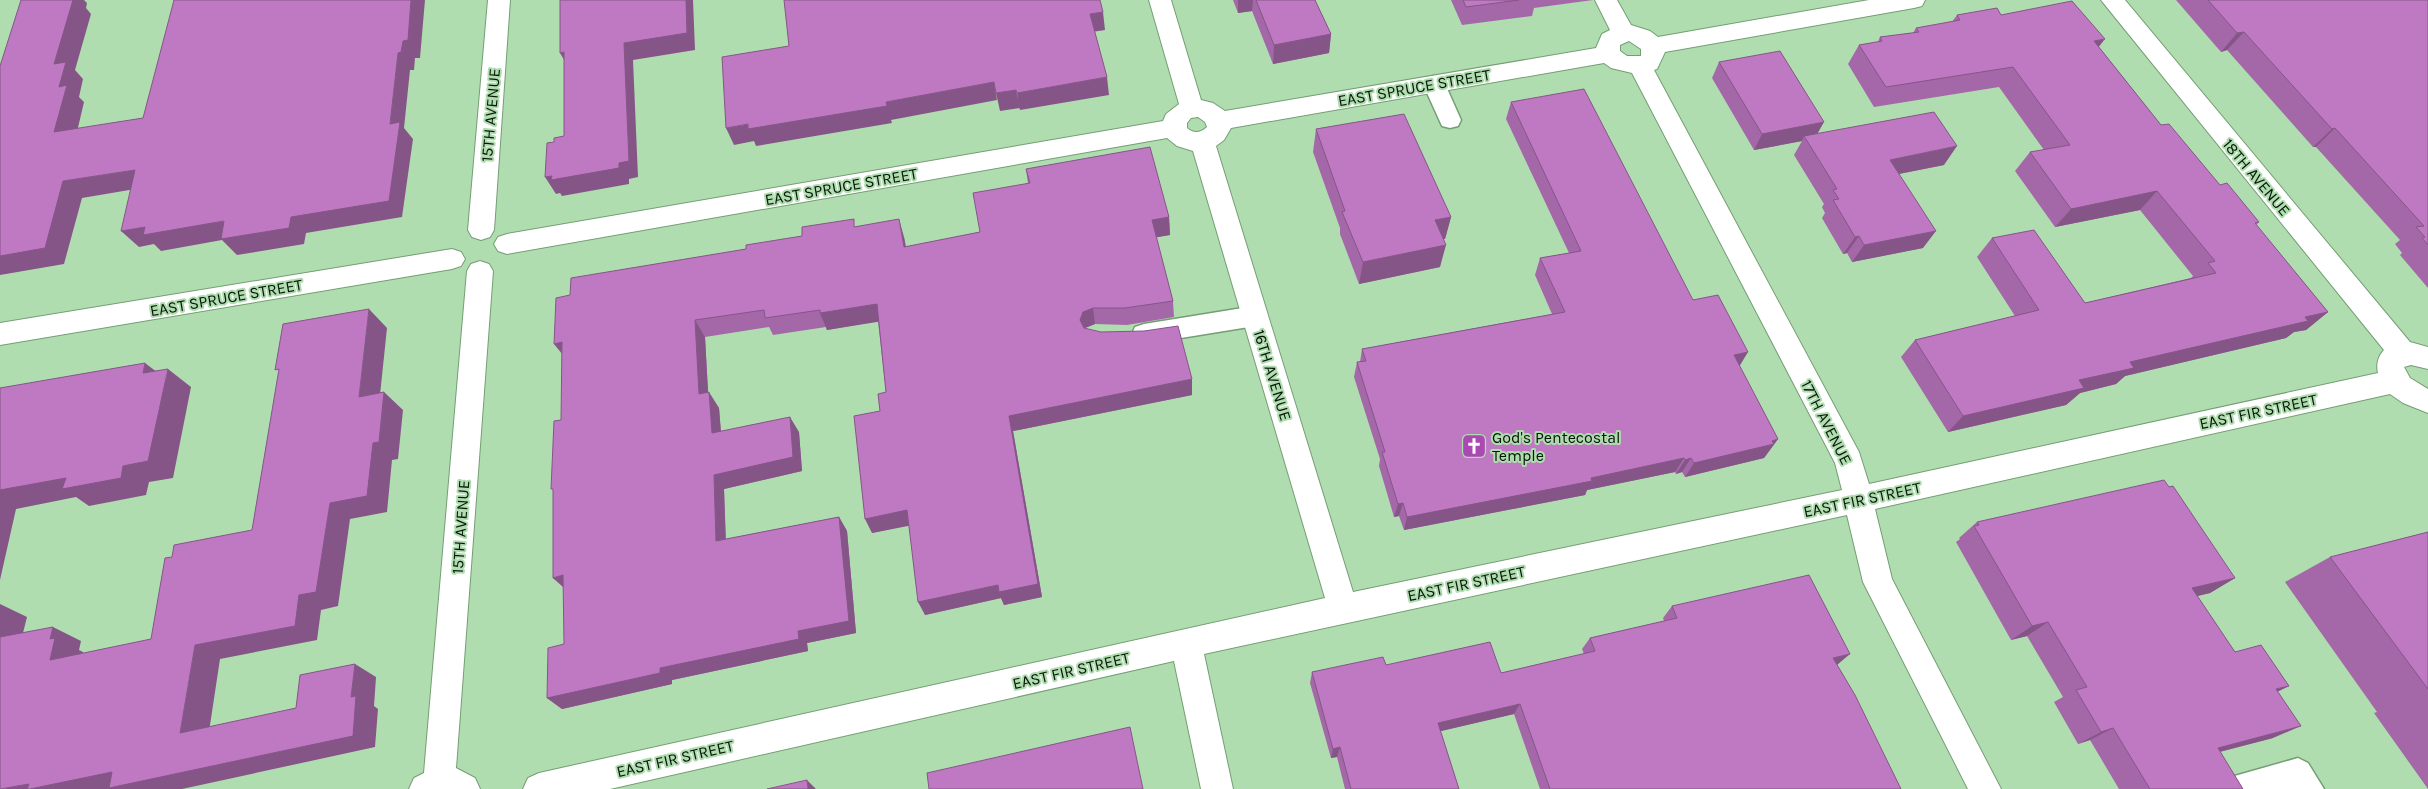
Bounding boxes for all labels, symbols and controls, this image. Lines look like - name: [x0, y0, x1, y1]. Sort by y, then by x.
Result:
- street label: EAST SPRUCE STREET: [1336, 65, 1492, 110]
- street label: 15TH AVENUE: [477, 67, 504, 163]
- street label: 18TH AVENUE: [2219, 135, 2294, 220]
- street label: EAST SPRUCE STREET: [763, 164, 919, 209]
- street label: EAST SPRUCE STREET: [148, 275, 304, 320]
- street label: 16TH AVENUE: [1250, 327, 1295, 423]
- street label: 17TH AVENUE: [1797, 377, 1856, 468]
- street label: EAST FIR STREET: [2198, 390, 2319, 433]
- place label: God's Pentecostal Temple: [1492, 428, 1621, 465]
- church icon: God's Pentecostal Temple: [1461, 433, 1487, 459]
- street label: EAST FIR STREET: [1802, 478, 1923, 521]
- street label: 15TH AVENUE: [448, 480, 473, 575]
- street label: EAST FIR STREET: [1406, 562, 1527, 605]
- street label: EAST FIR STREET: [1011, 648, 1132, 693]
- street label: EAST FIR STREET: [615, 736, 736, 781]

